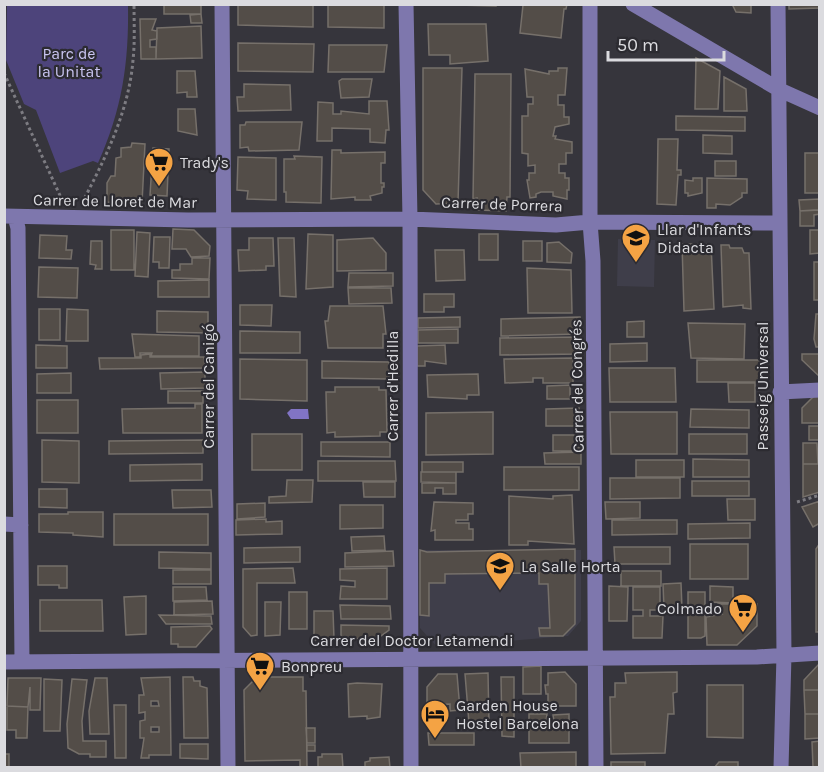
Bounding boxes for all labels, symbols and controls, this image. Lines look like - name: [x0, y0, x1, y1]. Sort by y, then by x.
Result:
- scale bar: [608, 24, 724, 62]
- text: 50 m: [617, 34, 659, 56]
- park label: Parc de la Unitat: [38, 44, 100, 81]
- supermarket icon: Trady's: [143, 146, 175, 188]
- place label: Trady's: [180, 153, 229, 172]
- street label: Carrer de Lloret de Mar: [33, 190, 197, 212]
- street label: Carrer de Porrera: [441, 192, 563, 216]
- place label: Llar d'Infants Didacta: [657, 220, 752, 257]
- school or university icon: Llar d'Infants Didacta: [620, 222, 652, 264]
- street label: Carrer del Congrés: [566, 319, 588, 453]
- street label: Passeig Universal: [753, 322, 772, 450]
- street label: Carrer del Canigó: [199, 324, 218, 448]
- street label: Carrer d'Hedilla: [383, 331, 402, 441]
- school or university icon: La Salle Horta: [484, 550, 516, 592]
- place label: La Salle Horta: [521, 557, 621, 576]
- supermarket icon: Colmado: [727, 592, 759, 634]
- place label: Colmado: [657, 599, 722, 618]
- street label: Carrer del Doctor Letamendi: [310, 631, 514, 650]
- supermarket icon: Bonpreu: [244, 650, 276, 692]
- place label: Bonpreu: [281, 657, 342, 676]
- place label: Garden House Hostel Barcelona: [456, 696, 579, 733]
- hotel icon: Garden House Hostel Barcelona: [419, 698, 451, 740]

